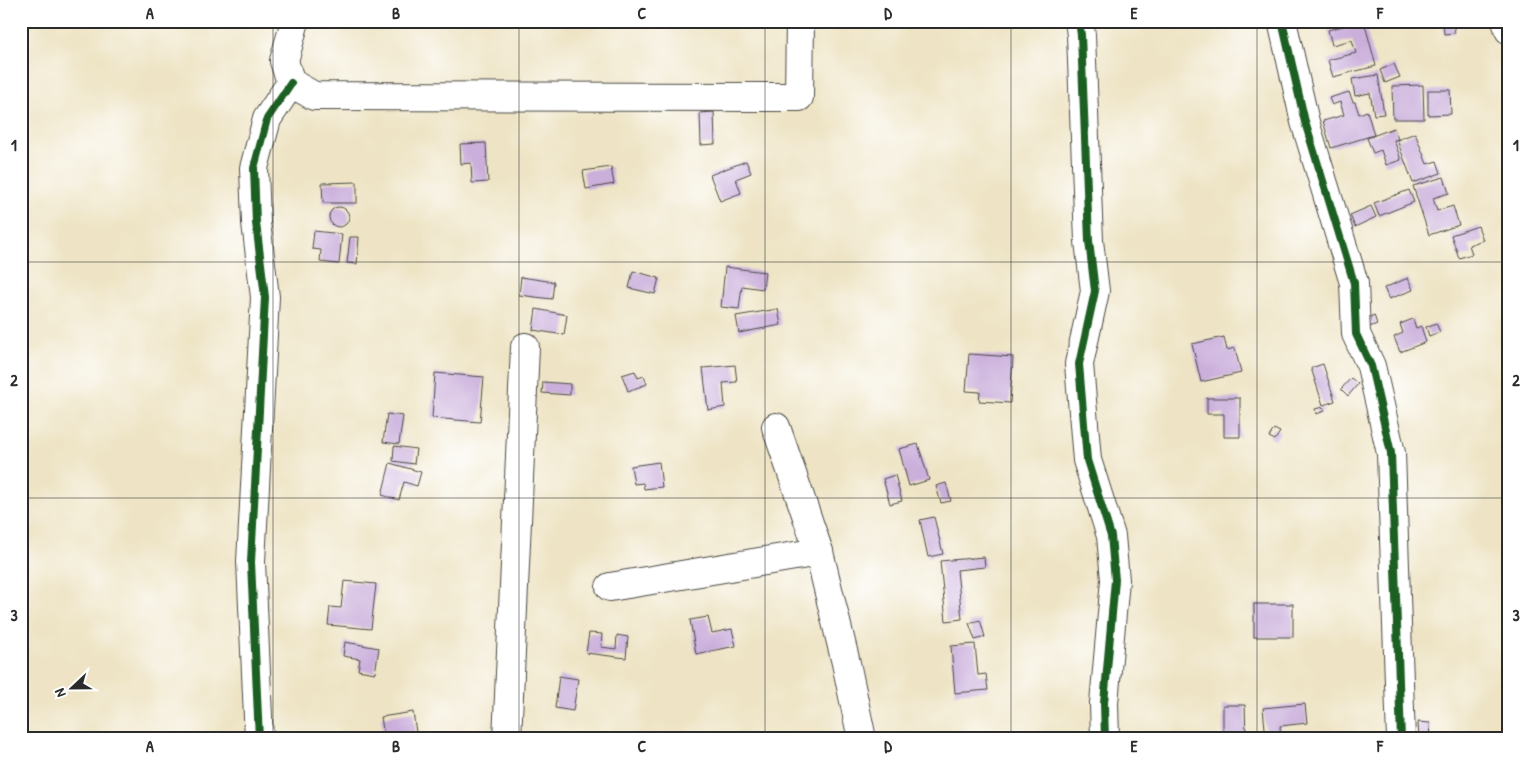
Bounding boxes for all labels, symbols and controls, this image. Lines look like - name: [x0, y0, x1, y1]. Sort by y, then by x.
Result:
- text: A: [146, 2, 154, 24]
- text: B: [392, 2, 400, 24]
- text: C: [638, 2, 647, 24]
- text: D: [884, 2, 892, 24]
- text: E: [1130, 2, 1138, 24]
- text: F: [1376, 2, 1384, 24]
- text: 1: [11, 134, 17, 156]
- text: 1: [1513, 134, 1519, 156]
- text: 2: [10, 369, 18, 391]
- text: 2: [1512, 369, 1520, 391]
- text: 3: [10, 604, 18, 626]
- text: 3: [1512, 604, 1520, 626]
- north arrow: [48, 662, 98, 712]
- text: N: [49, 686, 70, 700]
- text: A: [146, 735, 154, 757]
- text: B: [392, 735, 400, 757]
- text: C: [638, 735, 647, 757]
- text: D: [884, 735, 892, 757]
- text: E: [1130, 735, 1138, 757]
- text: F: [1376, 735, 1384, 757]

